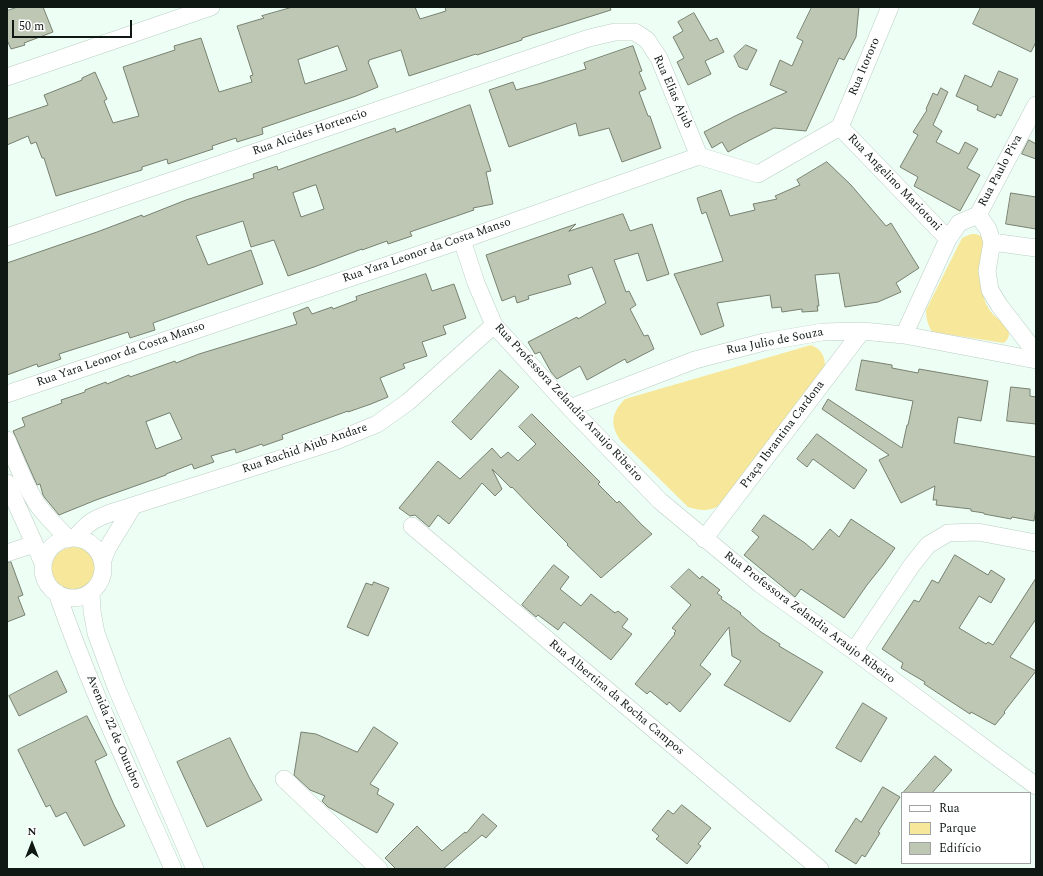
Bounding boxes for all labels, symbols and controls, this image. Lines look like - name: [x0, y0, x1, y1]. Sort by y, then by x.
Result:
- scale bar: [14, 12, 134, 38]
- text: 50 m: [19, 17, 44, 36]
- street label: Rua Itororo: [846, 36, 884, 98]
- street label: Rua Elias Ajub: [649, 53, 695, 131]
- street label: Rua Alcides Hortencio: [251, 107, 369, 159]
- street label: Rua Angelino Mariotoni: [844, 132, 944, 234]
- street label: Rua Paulo Piva: [976, 132, 1026, 210]
- street label: Rua Yara Leonor da Costa Manso: [341, 215, 513, 287]
- street label: Rua Yara Leonor da Costa Manso: [35, 319, 207, 391]
- street label: Rua Professora Zelandia Araujo Ribeiro: [491, 321, 645, 485]
- street label: Rua Julio de Souza: [725, 326, 825, 358]
- street label: Praça Ibrantina Cardona: [738, 378, 828, 492]
- street label: Rua Rachid Ajub Andare: [240, 421, 370, 477]
- street label: Rua Professora Zelandia Araujo Ribeiro: [721, 549, 897, 687]
- street label: Rua Albertina da Rocha Campos: [545, 637, 687, 759]
- street label: Avenida 22 de Outubro: [82, 673, 144, 791]
- legend: [901, 792, 1031, 864]
- text: Rua: [939, 799, 960, 818]
- text: Parque: [939, 819, 976, 838]
- text: N: [28, 823, 36, 840]
- north arrow: [12, 824, 52, 864]
- text: Edifício: [939, 839, 981, 858]

